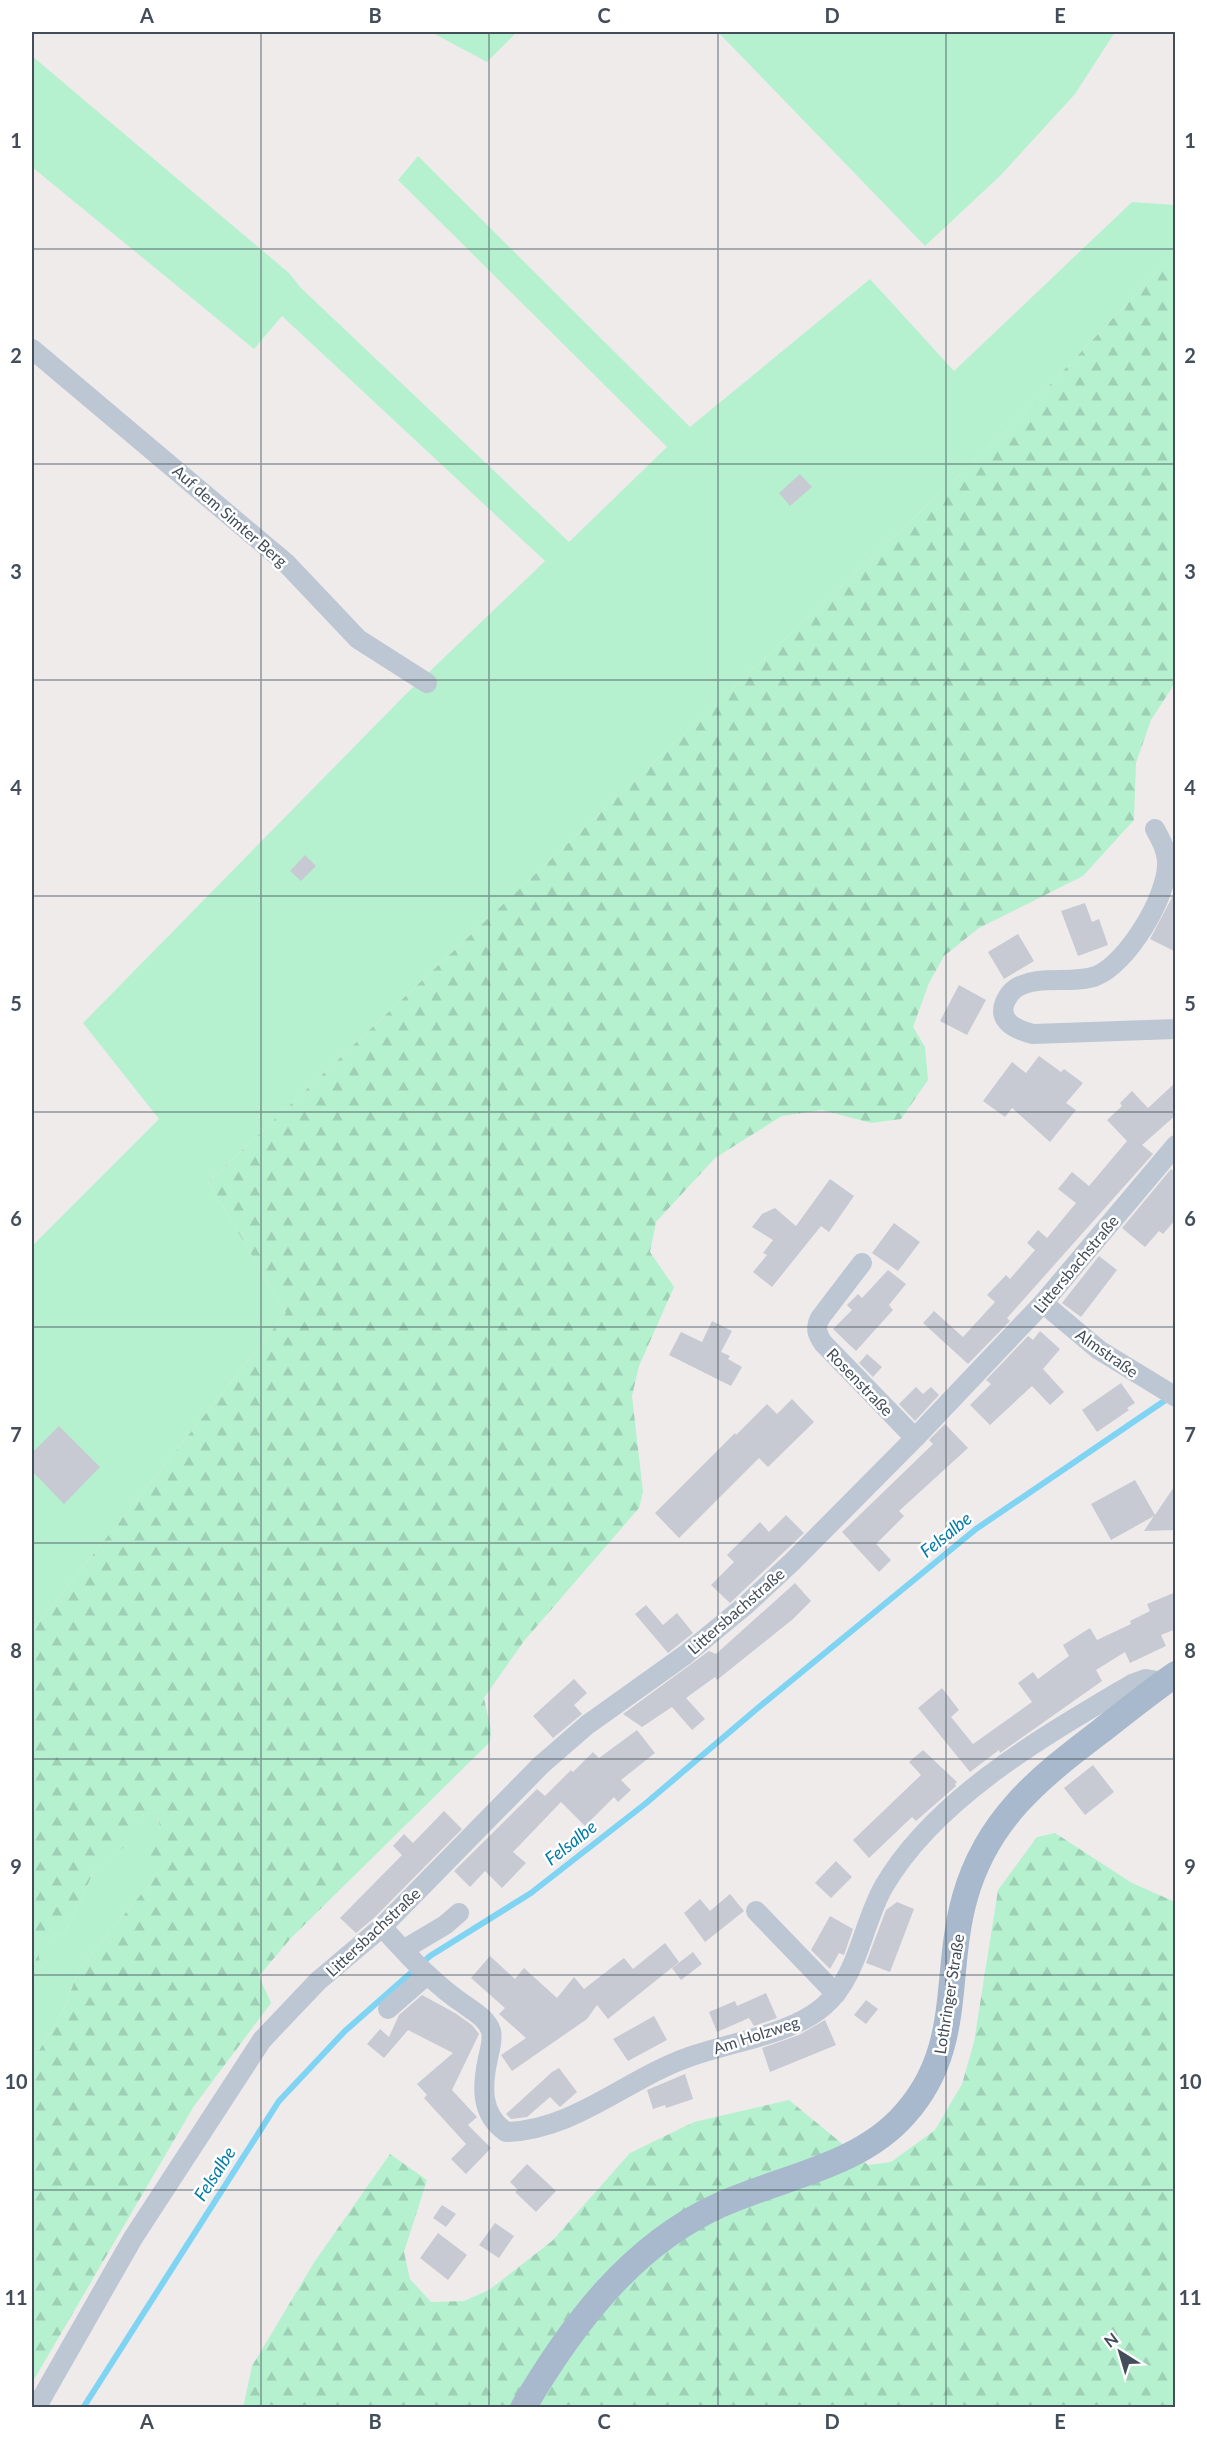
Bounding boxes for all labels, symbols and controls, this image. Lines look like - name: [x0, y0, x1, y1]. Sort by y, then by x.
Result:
- text: A: [139, 3, 154, 27]
- text: B: [368, 3, 382, 27]
- text: C: [597, 3, 611, 27]
- text: D: [824, 3, 840, 27]
- text: E: [1054, 3, 1066, 27]
- text: 1: [10, 128, 22, 152]
- text: 1: [1184, 128, 1196, 152]
- text: 2: [10, 343, 22, 367]
- text: 2: [1184, 343, 1196, 367]
- street label: Auf dem Simter Berg: [169, 461, 291, 571]
- text: 3: [10, 559, 22, 583]
- text: 3: [1184, 559, 1196, 583]
- text: 4: [10, 775, 22, 799]
- text: 4: [1184, 775, 1196, 799]
- text: 5: [10, 991, 22, 1015]
- text: 5: [1184, 991, 1196, 1015]
- text: 6: [10, 1206, 22, 1230]
- text: 6: [1184, 1206, 1196, 1230]
- street label: Littersbachstraße: [1029, 1211, 1122, 1316]
- street label: Almstraße: [1072, 1324, 1142, 1381]
- street label: Rosenstraße: [823, 1344, 897, 1420]
- text: 7: [10, 1422, 22, 1446]
- text: 7: [1184, 1422, 1196, 1446]
- water label: Felsalbe: [915, 1507, 976, 1562]
- street label: Littersbachstraße: [684, 1564, 788, 1658]
- text: 8: [10, 1638, 22, 1662]
- text: 8: [1184, 1638, 1196, 1662]
- water label: Felsalbe: [540, 1815, 601, 1869]
- text: 9: [10, 1854, 22, 1878]
- text: 9: [1184, 1854, 1196, 1878]
- street label: Littersbachstraße: [322, 1883, 424, 1980]
- street label: Lothringer Straße: [930, 1932, 967, 2055]
- street label: Am Holzweg: [710, 2012, 801, 2057]
- text: 10: [4, 2069, 28, 2093]
- text: 10: [1178, 2069, 1202, 2093]
- water label: Felsalbe: [189, 2142, 240, 2205]
- text: 11: [4, 2285, 28, 2309]
- text: 11: [1178, 2285, 1202, 2309]
- north arrow: [1090, 2322, 1150, 2382]
- text: N: [1100, 2328, 1121, 2351]
- text: A: [139, 2409, 154, 2433]
- text: B: [368, 2409, 382, 2433]
- text: C: [597, 2409, 611, 2433]
- text: D: [824, 2409, 840, 2433]
- text: E: [1054, 2409, 1066, 2433]

